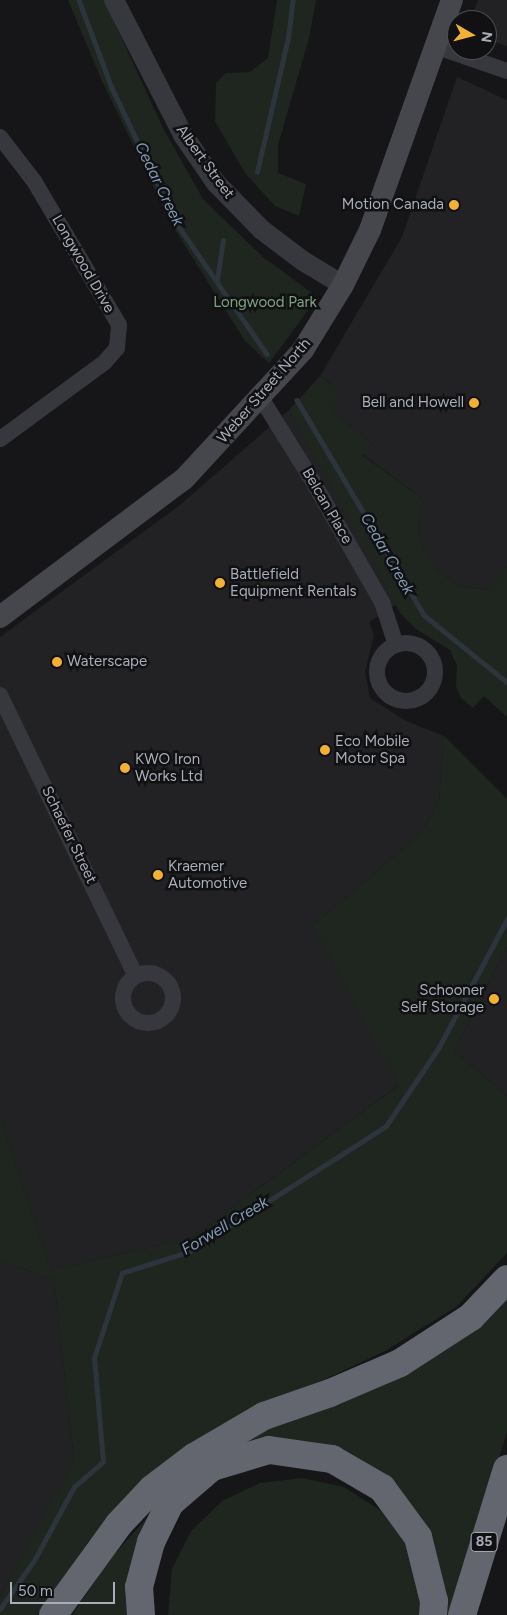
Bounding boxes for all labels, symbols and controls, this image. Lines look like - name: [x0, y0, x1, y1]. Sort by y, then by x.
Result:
- north arrow: [447, 10, 497, 60]
- text: N: [477, 30, 496, 44]
- street label: Albert Street: [172, 122, 238, 202]
- water label: Cedar Creek: [130, 139, 188, 229]
- place label: Motion Canada: [342, 196, 444, 214]
- marker: Motion Canada: [448, 199, 460, 211]
- street label: Longwood Drive: [48, 212, 118, 316]
- park label: Longwood Park: [213, 294, 317, 312]
- street label: Weber Street North: [214, 335, 314, 447]
- place label: Bell and Howell: [362, 394, 464, 412]
- marker: Bell and Howell: [468, 397, 480, 409]
- street label: Belcan Place: [298, 465, 356, 547]
- water label: Cedar Creek: [356, 510, 418, 598]
- place label: Battlefield Equipment Rentals: [230, 565, 356, 600]
- marker: Battlefield Equipment Rentals: [214, 577, 226, 589]
- place label: Waterscape: [67, 653, 147, 671]
- marker: Waterscape: [51, 656, 63, 668]
- place label: Eco Mobile Motor Spa: [335, 732, 410, 767]
- marker: Eco Mobile Motor Spa: [319, 744, 331, 756]
- place label: KWO Iron Works Ltd: [135, 750, 203, 785]
- marker: KWO Iron Works Ltd: [119, 762, 131, 774]
- street label: Schaefer Street: [38, 783, 100, 887]
- place label: Kraemer Automotive: [168, 857, 247, 892]
- marker: Kraemer Automotive: [152, 869, 164, 881]
- place label: Schooner Self Storage: [401, 981, 484, 1016]
- marker: Schooner Self Storage: [488, 993, 500, 1005]
- water label: Forwell Creek: [178, 1193, 272, 1259]
- road number: 85: [470, 1530, 498, 1554]
- scale bar: [12, 1572, 118, 1604]
- text: 50 m: [18, 1582, 53, 1600]

